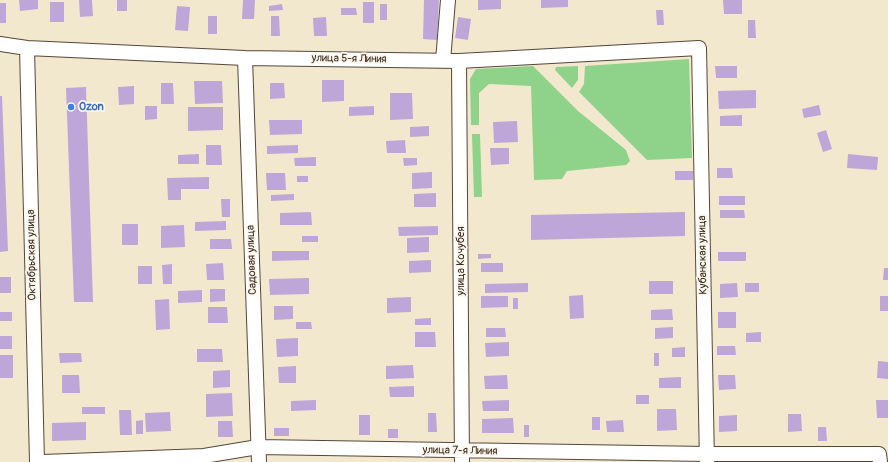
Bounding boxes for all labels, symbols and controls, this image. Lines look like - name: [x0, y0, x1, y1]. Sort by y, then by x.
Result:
- street label: улица 5-я Линия: [311, 52, 387, 66]
- place label: Ozon: [79, 100, 104, 114]
- marker: Ozon: [66, 102, 76, 112]
- street label: Октябрьская улица: [25, 209, 39, 301]
- street label: Кубанская улица: [696, 215, 710, 295]
- street label: Садовая улица: [244, 225, 260, 295]
- street label: улица Кочубея: [454, 226, 468, 296]
- street label: улица 7-я Линия: [422, 444, 498, 458]

